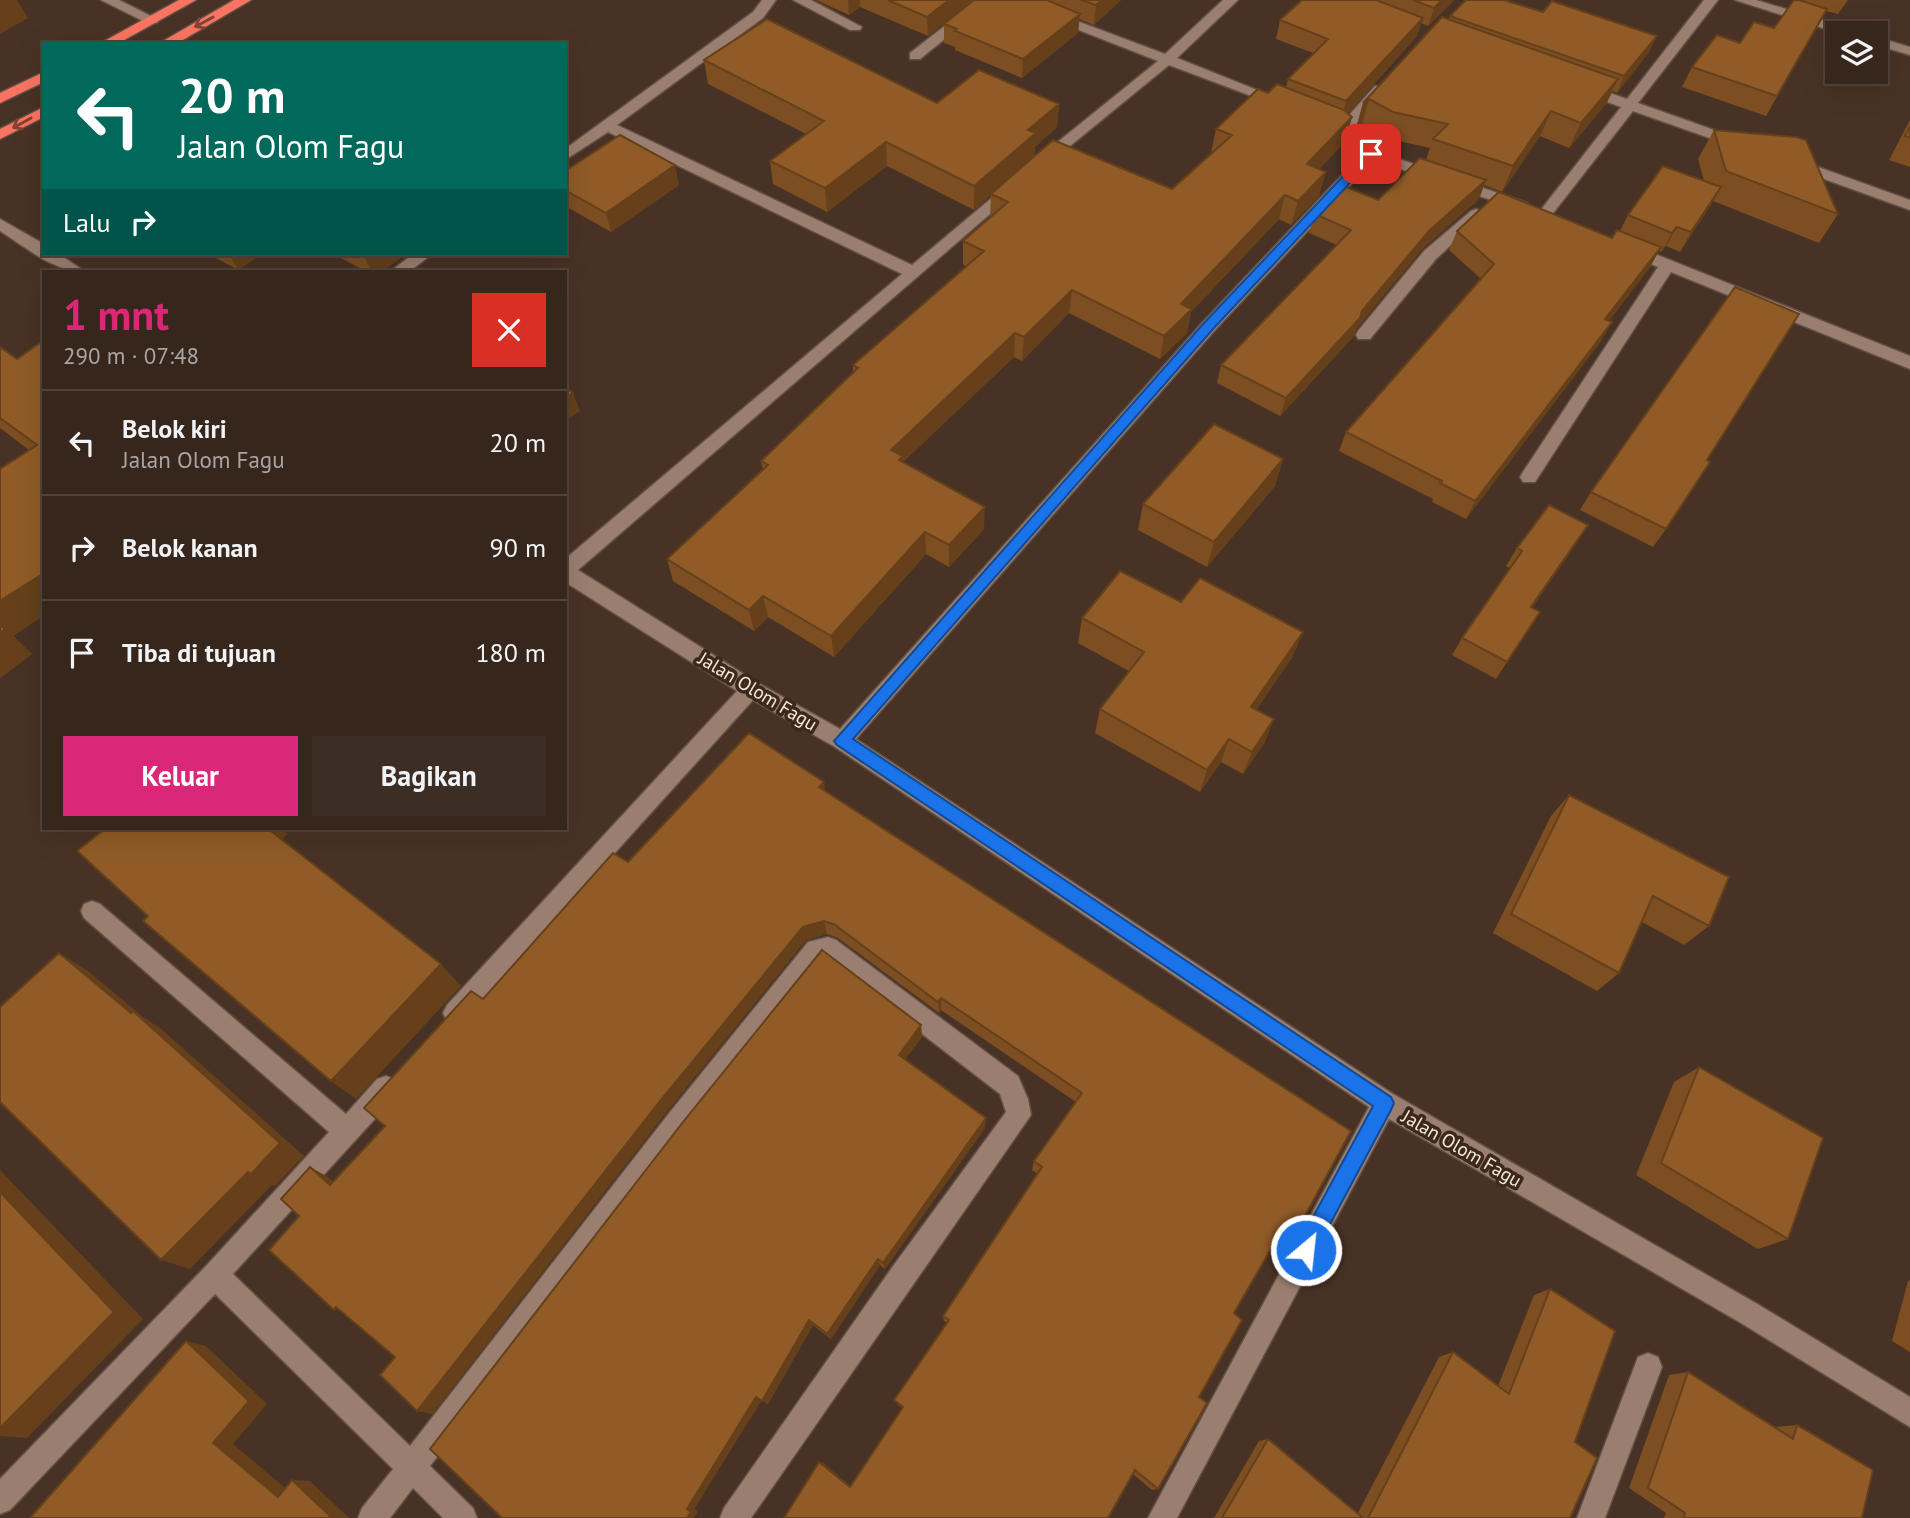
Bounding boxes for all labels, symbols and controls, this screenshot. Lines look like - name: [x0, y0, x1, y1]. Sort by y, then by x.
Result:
- one-way arrow: [195, 15, 215, 29]
- map controls: [1825, 21, 1888, 84]
- button: layers: [1825, 21, 1888, 84]
- text: 20 m: [178, 63, 285, 127]
- icon: left: [63, 70, 154, 161]
- one-way arrow: [12, 117, 33, 130]
- pin: [1341, 124, 1401, 184]
- text: Jalan Olom Fagu: [178, 125, 404, 167]
- icon: arrive: [1352, 135, 1390, 173]
- icon: right: [124, 203, 162, 241]
- text: Lalu: [63, 206, 110, 239]
- text: 1 mnt: [63, 287, 169, 342]
- button: close: [472, 293, 546, 367]
- text: 290 m · 07:48: [63, 341, 199, 370]
- text: Belok kiri: [122, 412, 227, 445]
- icon: left: [63, 424, 101, 462]
- text: 20 m: [490, 426, 546, 459]
- text: Jalan Olom Fagu: [122, 445, 285, 474]
- icon: right: [63, 529, 101, 567]
- text: Belok kanan: [122, 531, 258, 564]
- text: 90 m: [490, 531, 546, 564]
- icon: arrive: [63, 634, 101, 672]
- text: Tiba di tujuan: [122, 636, 276, 669]
- text: 180 m: [475, 636, 546, 669]
- street label: Jalan Olom Fagu: [693, 646, 822, 736]
- button: Keluar: [63, 736, 298, 816]
- button: Bagikan: [312, 736, 546, 816]
- street label: Jalan Olom Fagu: [1397, 1104, 1526, 1192]
- position arrow: [1269, 1213, 1343, 1287]

